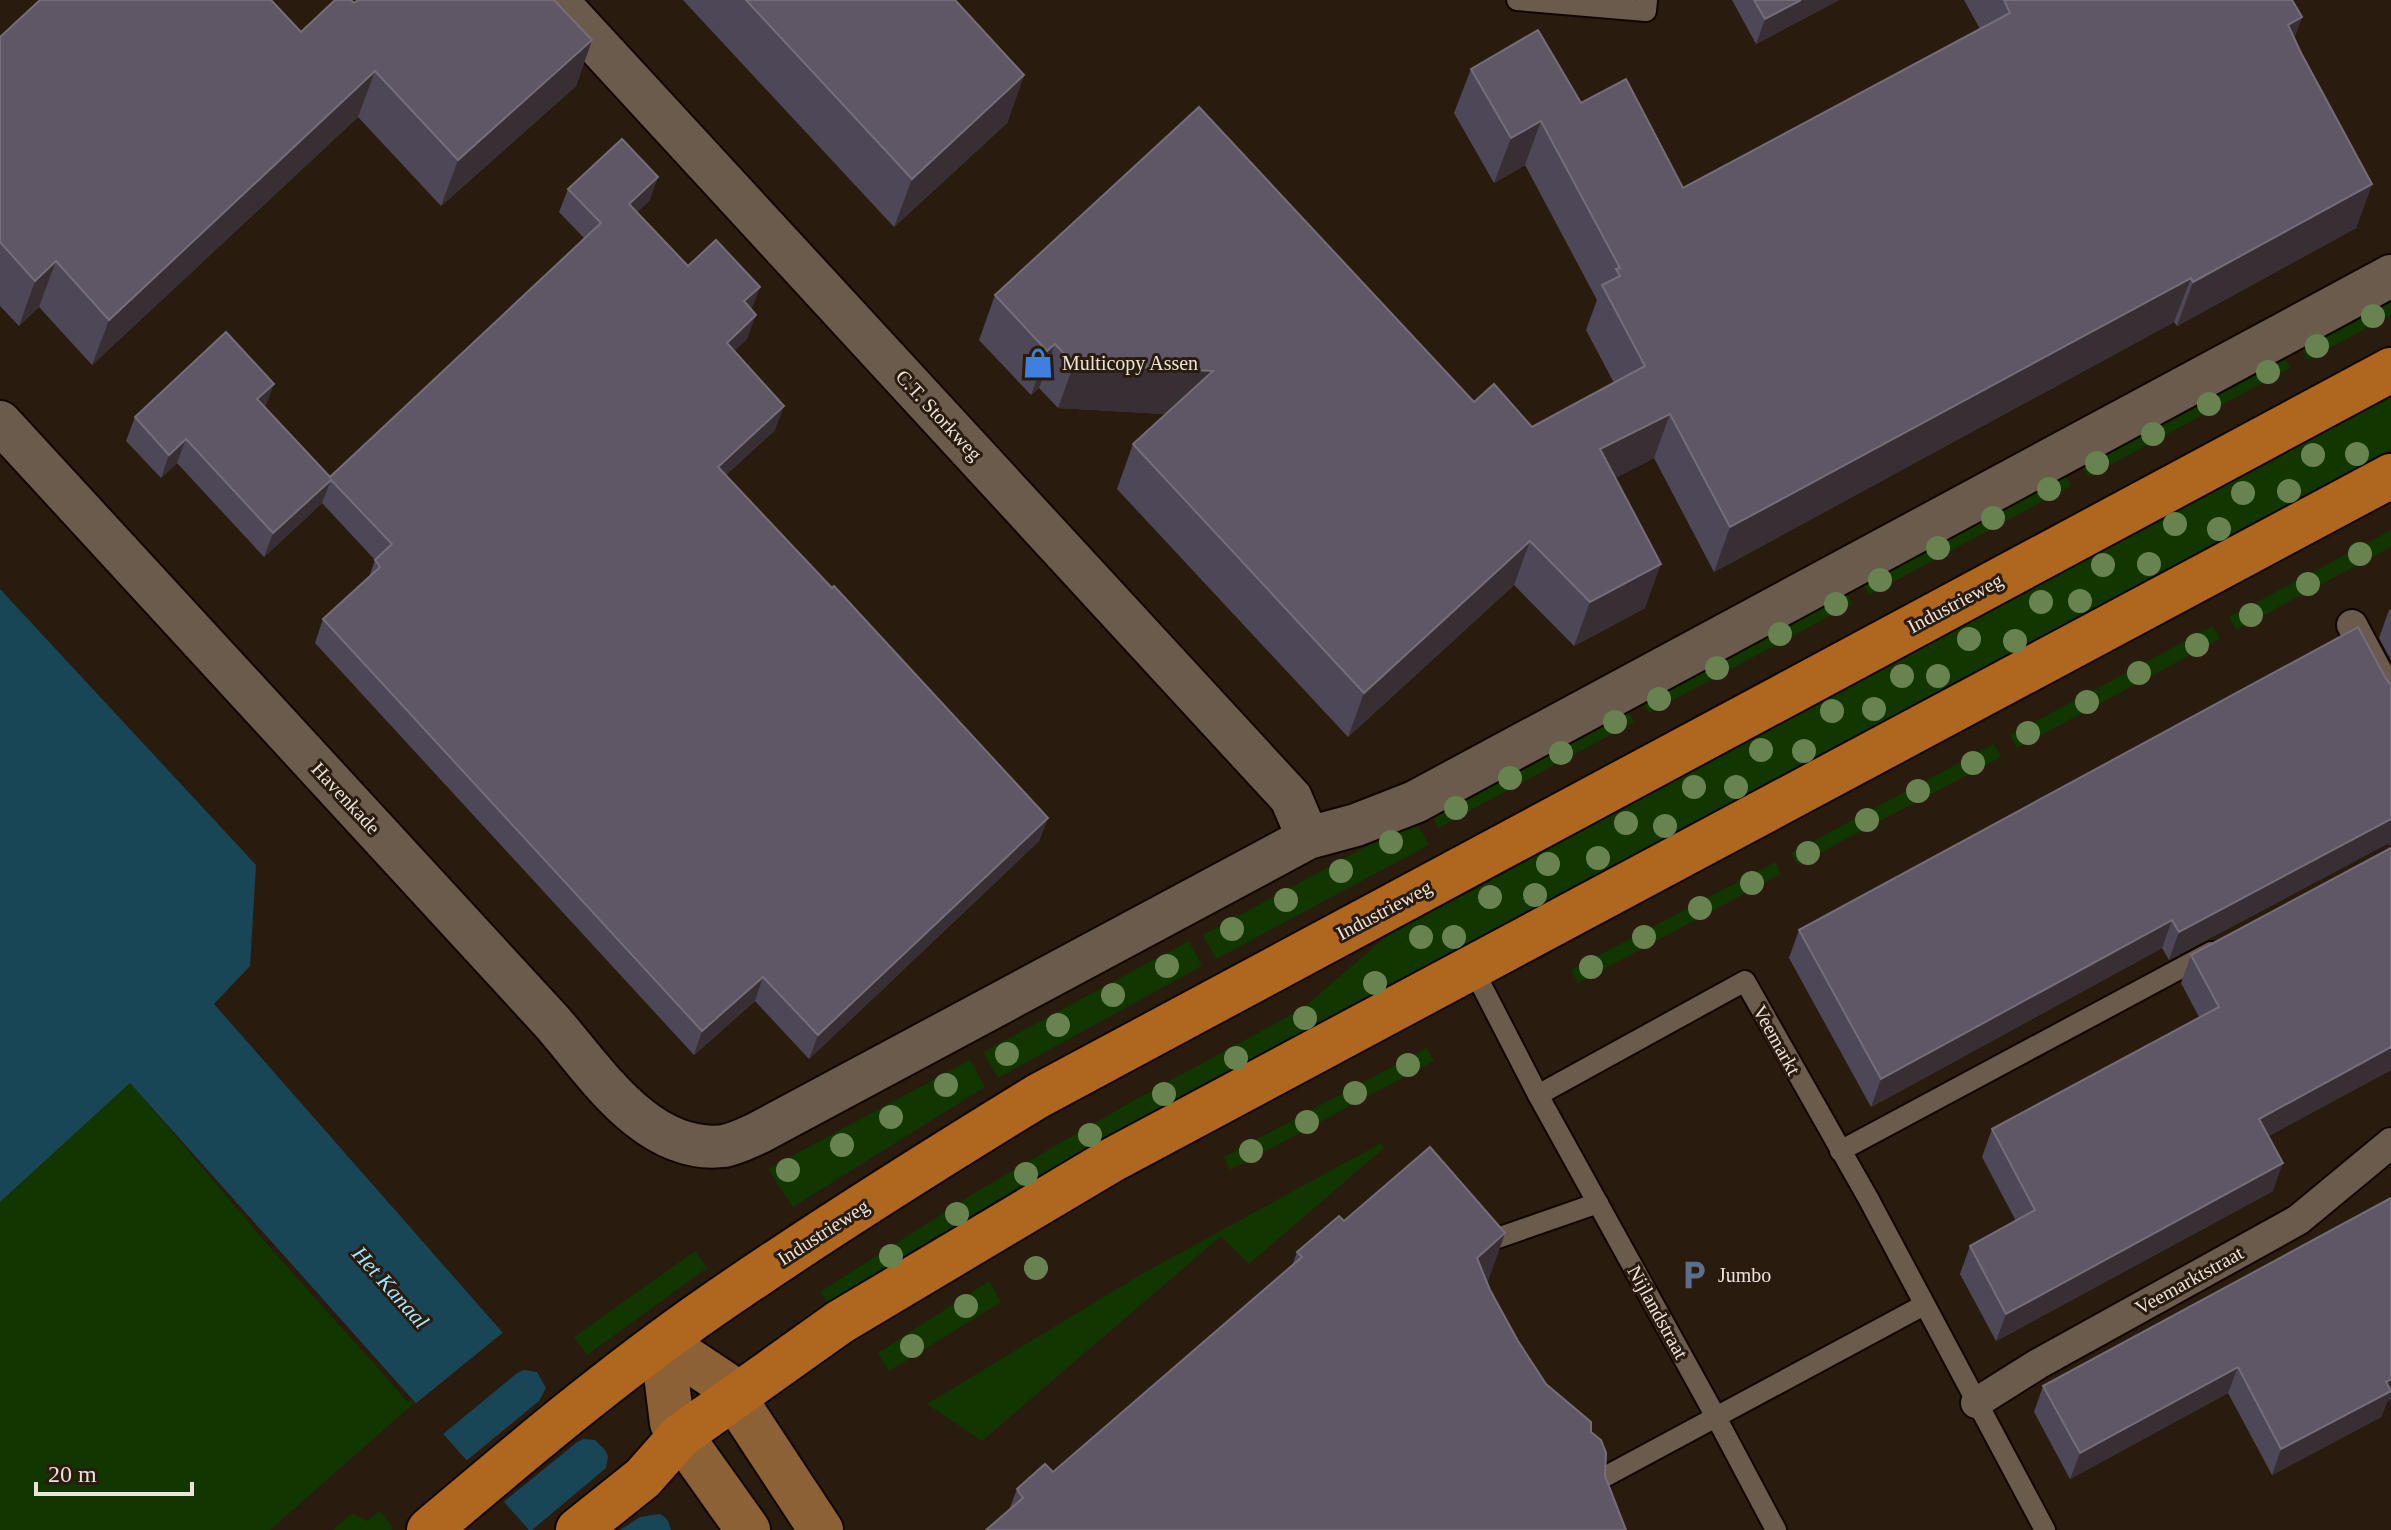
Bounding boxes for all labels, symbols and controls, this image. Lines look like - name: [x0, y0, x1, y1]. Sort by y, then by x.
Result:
- shop icon: Multicopy Assen: [1021, 346, 1055, 380]
- place label: Multicopy Assen: [1062, 352, 1198, 375]
- street label: C.T. Storkweg: [891, 365, 987, 466]
- street label: Industrieweg: [1904, 569, 2007, 638]
- street label: Havenkade: [307, 758, 385, 838]
- street label: Industrieweg: [1333, 876, 1436, 945]
- street label: Veemarkt: [1749, 1001, 1805, 1079]
- street label: Industrieweg: [773, 1194, 873, 1271]
- water label: Het Kanaal: [347, 1240, 434, 1334]
- street label: Veemarktstraat: [2131, 1241, 2247, 1319]
- parking icon: Jumbo: [1677, 1258, 1711, 1292]
- street label: Nijlandstraat: [1622, 1261, 1693, 1363]
- place label: Jumbo: [1718, 1264, 1771, 1286]
- scale bar: [36, 1446, 192, 1496]
- text: 20 m: [48, 1461, 97, 1487]

